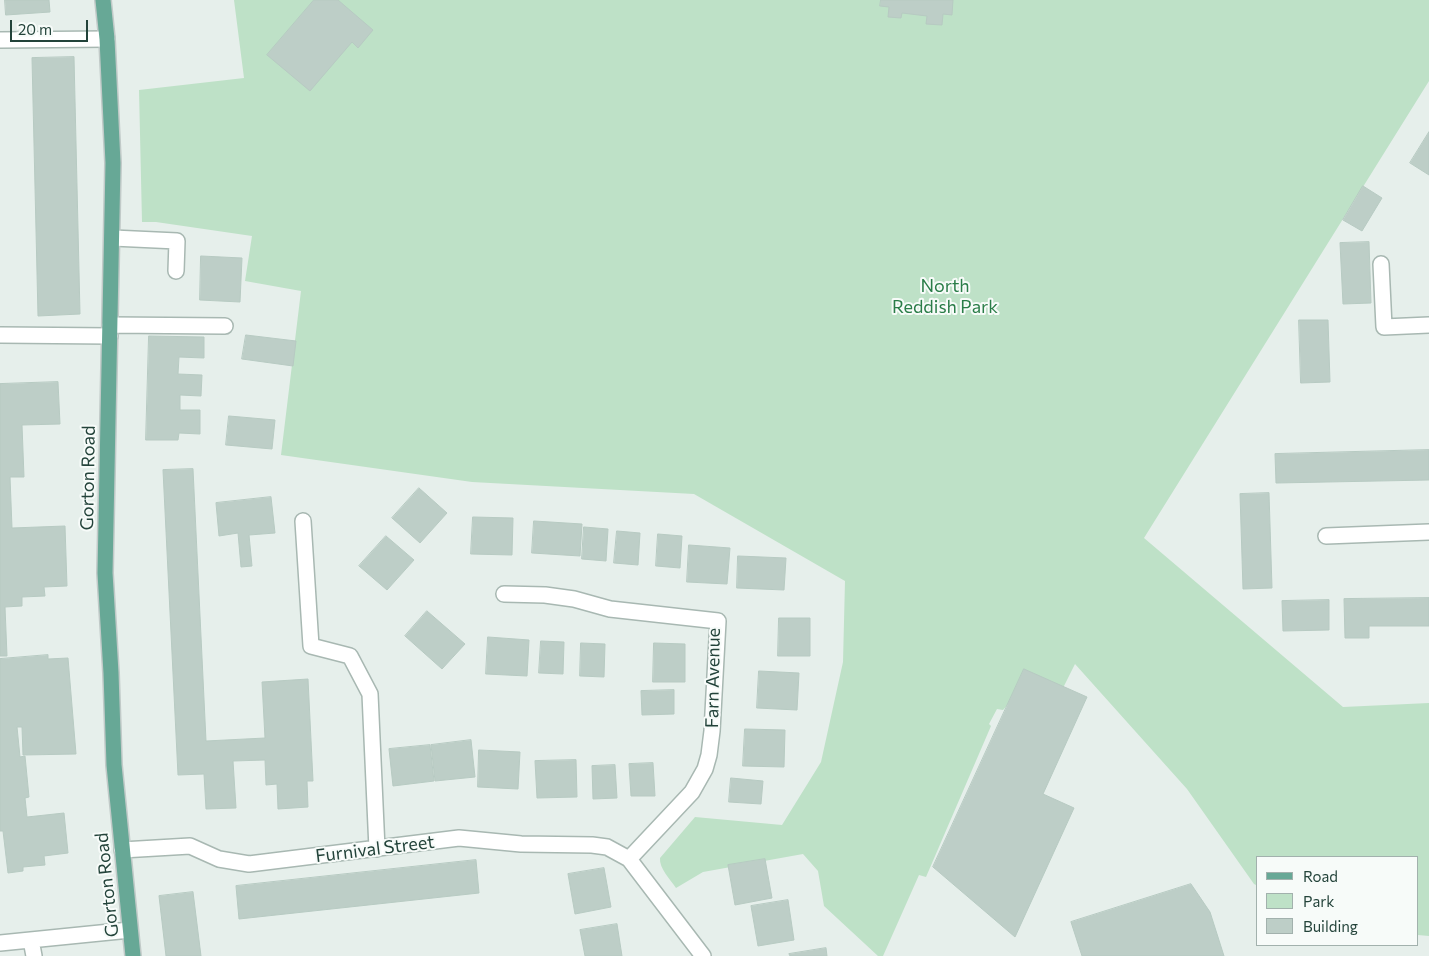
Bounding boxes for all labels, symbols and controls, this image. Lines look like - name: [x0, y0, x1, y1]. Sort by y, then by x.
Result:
- scale bar: [12, 10, 90, 42]
- text: 20 m: [18, 20, 52, 38]
- park label: North Reddish Park: [892, 275, 998, 318]
- street label: Gorton Road: [76, 425, 100, 531]
- street label: Farn Avenue: [701, 628, 725, 728]
- street label: Furnival Street: [314, 831, 436, 867]
- street label: Gorton Road: [91, 832, 123, 938]
- legend: [1256, 856, 1419, 946]
- text: Road: [1303, 867, 1338, 885]
- text: Park: [1303, 892, 1334, 910]
- text: Building: [1303, 917, 1358, 935]

